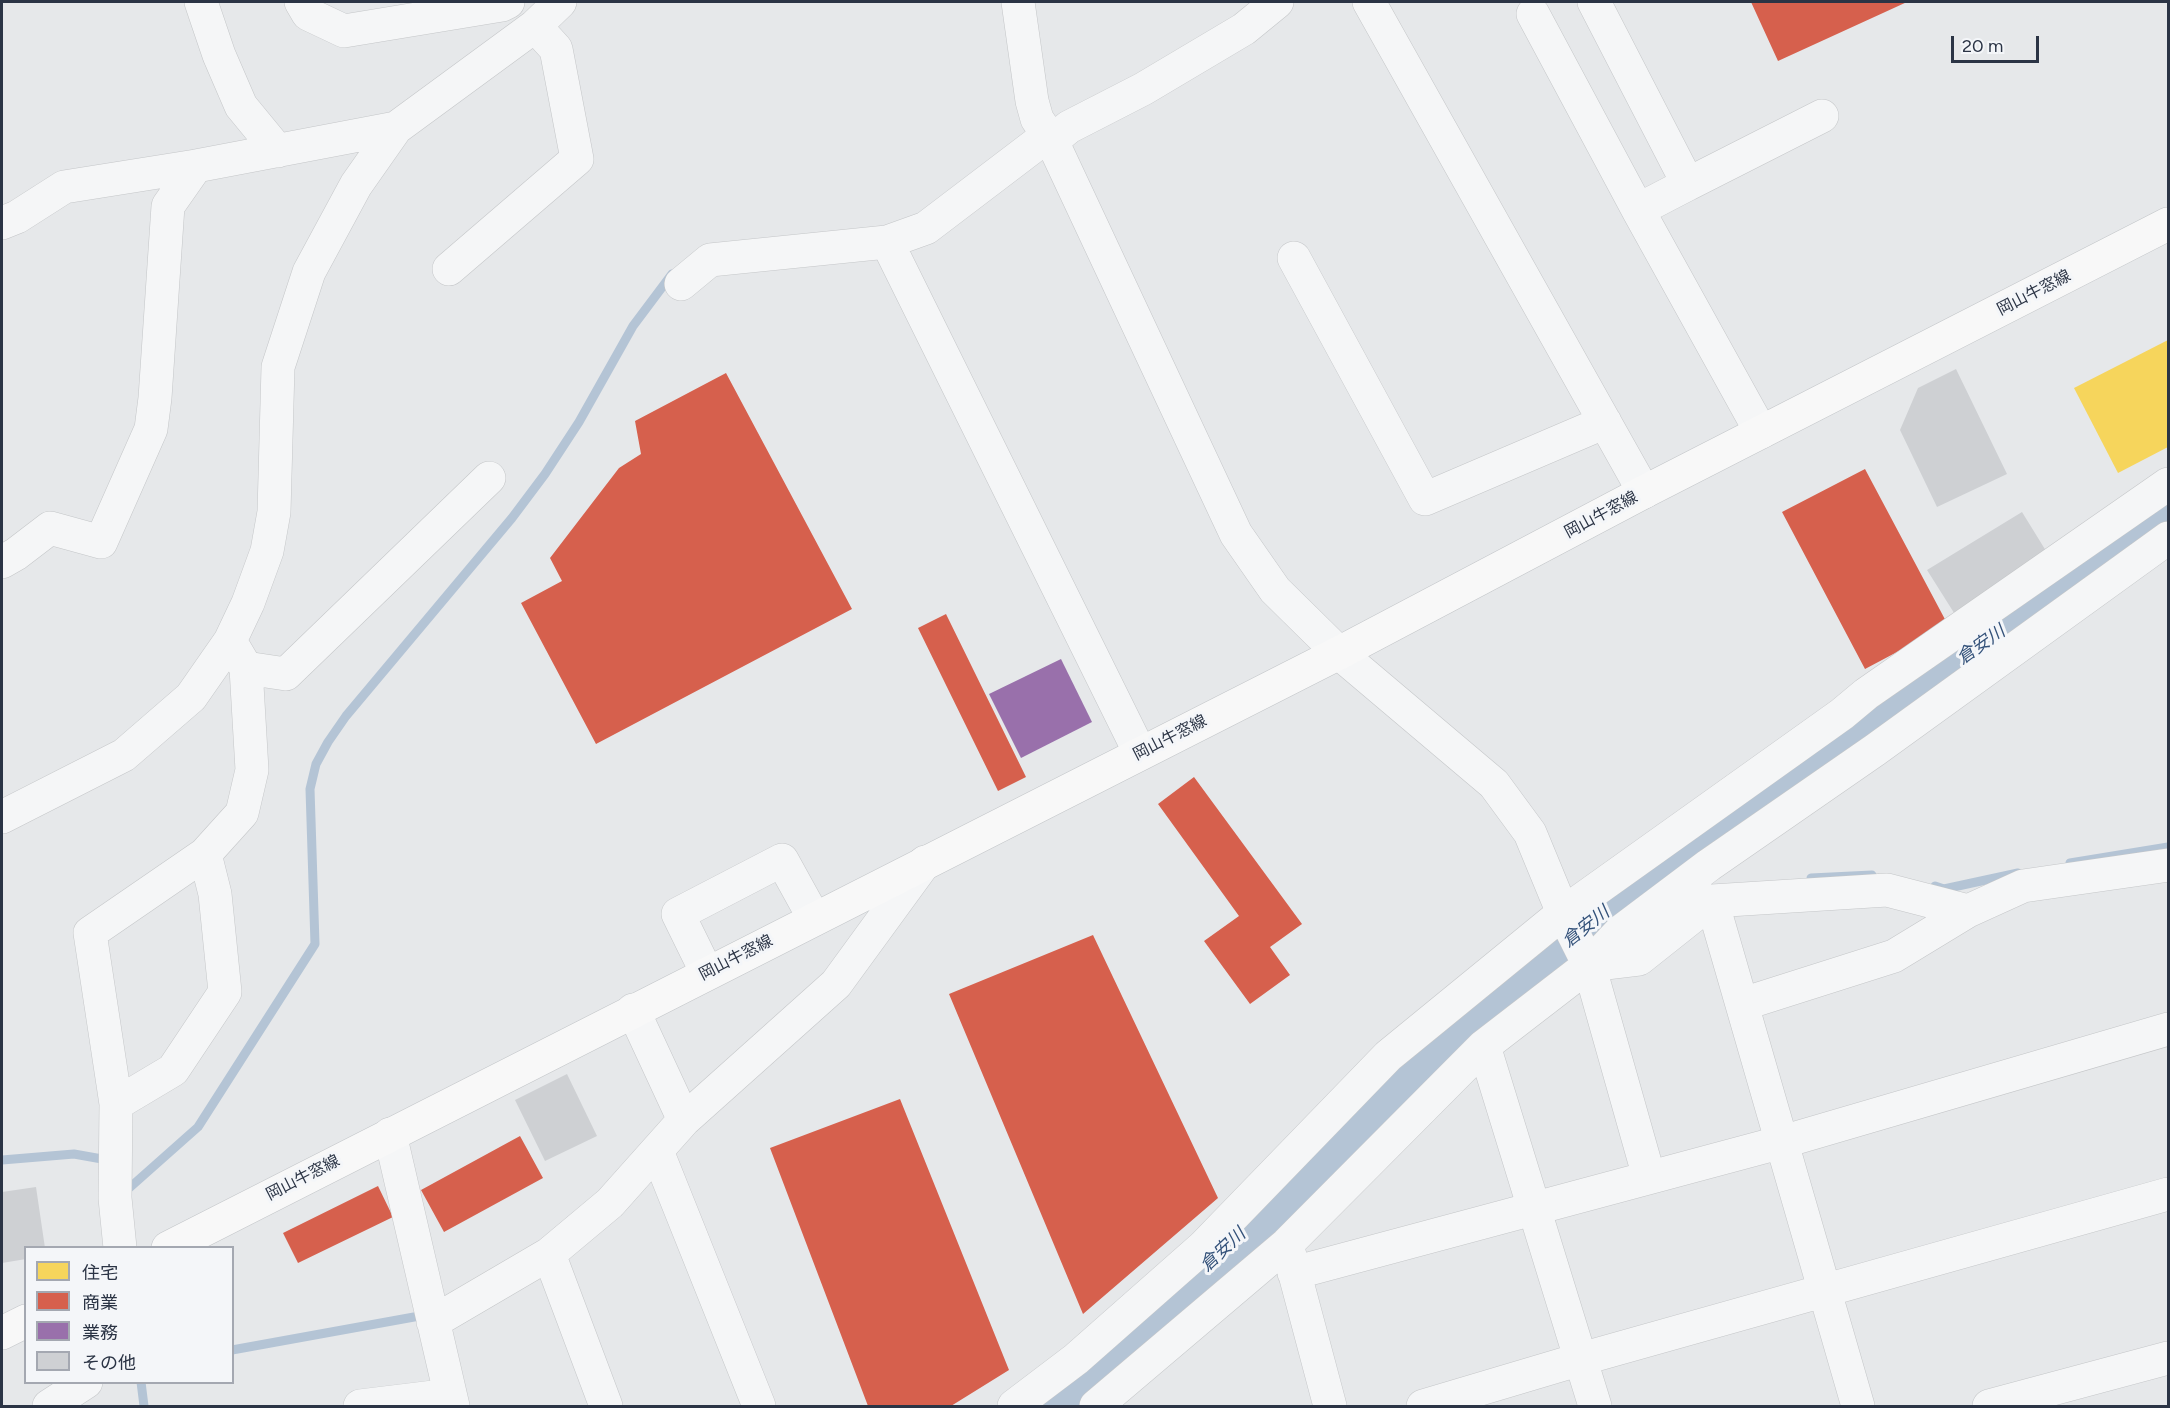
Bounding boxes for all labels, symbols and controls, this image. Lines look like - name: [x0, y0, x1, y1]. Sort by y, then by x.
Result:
- scale bar: [1954, 24, 2042, 62]
- text: 20 m: [1962, 35, 2003, 57]
- street label: 岡山牛窓線: [1994, 266, 2074, 320]
- street label: 岡山牛窓線: [1561, 488, 1641, 542]
- water label: 倉安川: [1953, 621, 2009, 669]
- street label: 岡山牛窓線: [1130, 711, 1210, 765]
- water label: 倉安川: [1558, 902, 1614, 952]
- street label: 岡山牛窓線: [696, 931, 776, 985]
- street label: 岡山牛窓線: [263, 1151, 343, 1205]
- water label: 倉安川: [1196, 1224, 1250, 1276]
- legend: [24, 1246, 234, 1384]
- text: 住宅: [82, 1262, 118, 1284]
- text: 商業: [82, 1292, 118, 1314]
- text: 業務: [82, 1322, 118, 1344]
- text: その他: [82, 1352, 136, 1374]

